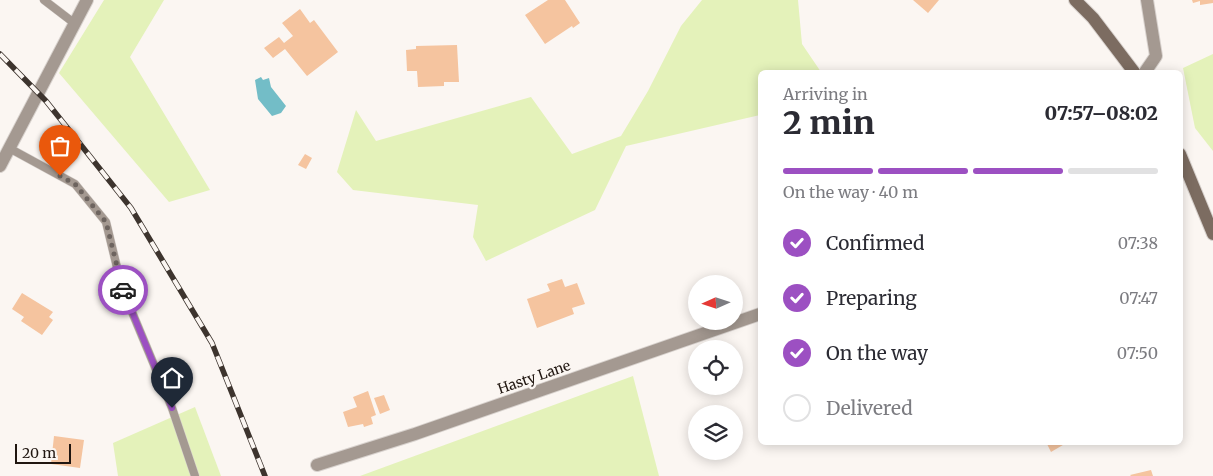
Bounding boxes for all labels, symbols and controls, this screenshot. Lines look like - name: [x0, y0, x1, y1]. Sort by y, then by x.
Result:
- text: Arriving in: [783, 84, 868, 104]
- text: 07:57–08:02: [1045, 101, 1158, 125]
- text: 2 min: [783, 103, 875, 143]
- pin: [39, 125, 81, 176]
- icon: bag: [46, 132, 74, 160]
- text: On the way · 40 m: [783, 182, 918, 202]
- icon: check: [783, 229, 811, 257]
- text: Confirmed: [826, 231, 924, 255]
- text: 07:38: [1118, 233, 1158, 253]
- courier: [98, 265, 148, 315]
- north arrow: [688, 275, 742, 330]
- map controls: [688, 275, 743, 460]
- icon: car: [109, 276, 137, 304]
- icon: check: [783, 284, 811, 312]
- text: Preparing: [826, 286, 917, 310]
- text: 07:47: [1119, 288, 1158, 308]
- icon: check: [783, 339, 811, 367]
- button: locate: [688, 340, 743, 395]
- text: On the way: [826, 341, 928, 365]
- text: 07:50: [1117, 343, 1158, 363]
- street label: Hasty Lane: [495, 356, 573, 398]
- pin: [151, 357, 193, 408]
- icon: home: [158, 364, 186, 392]
- text: Delivered: [826, 396, 913, 420]
- button: layers: [688, 405, 743, 460]
- scale bar: [15, 441, 71, 464]
- text: 20 m: [22, 444, 56, 462]

